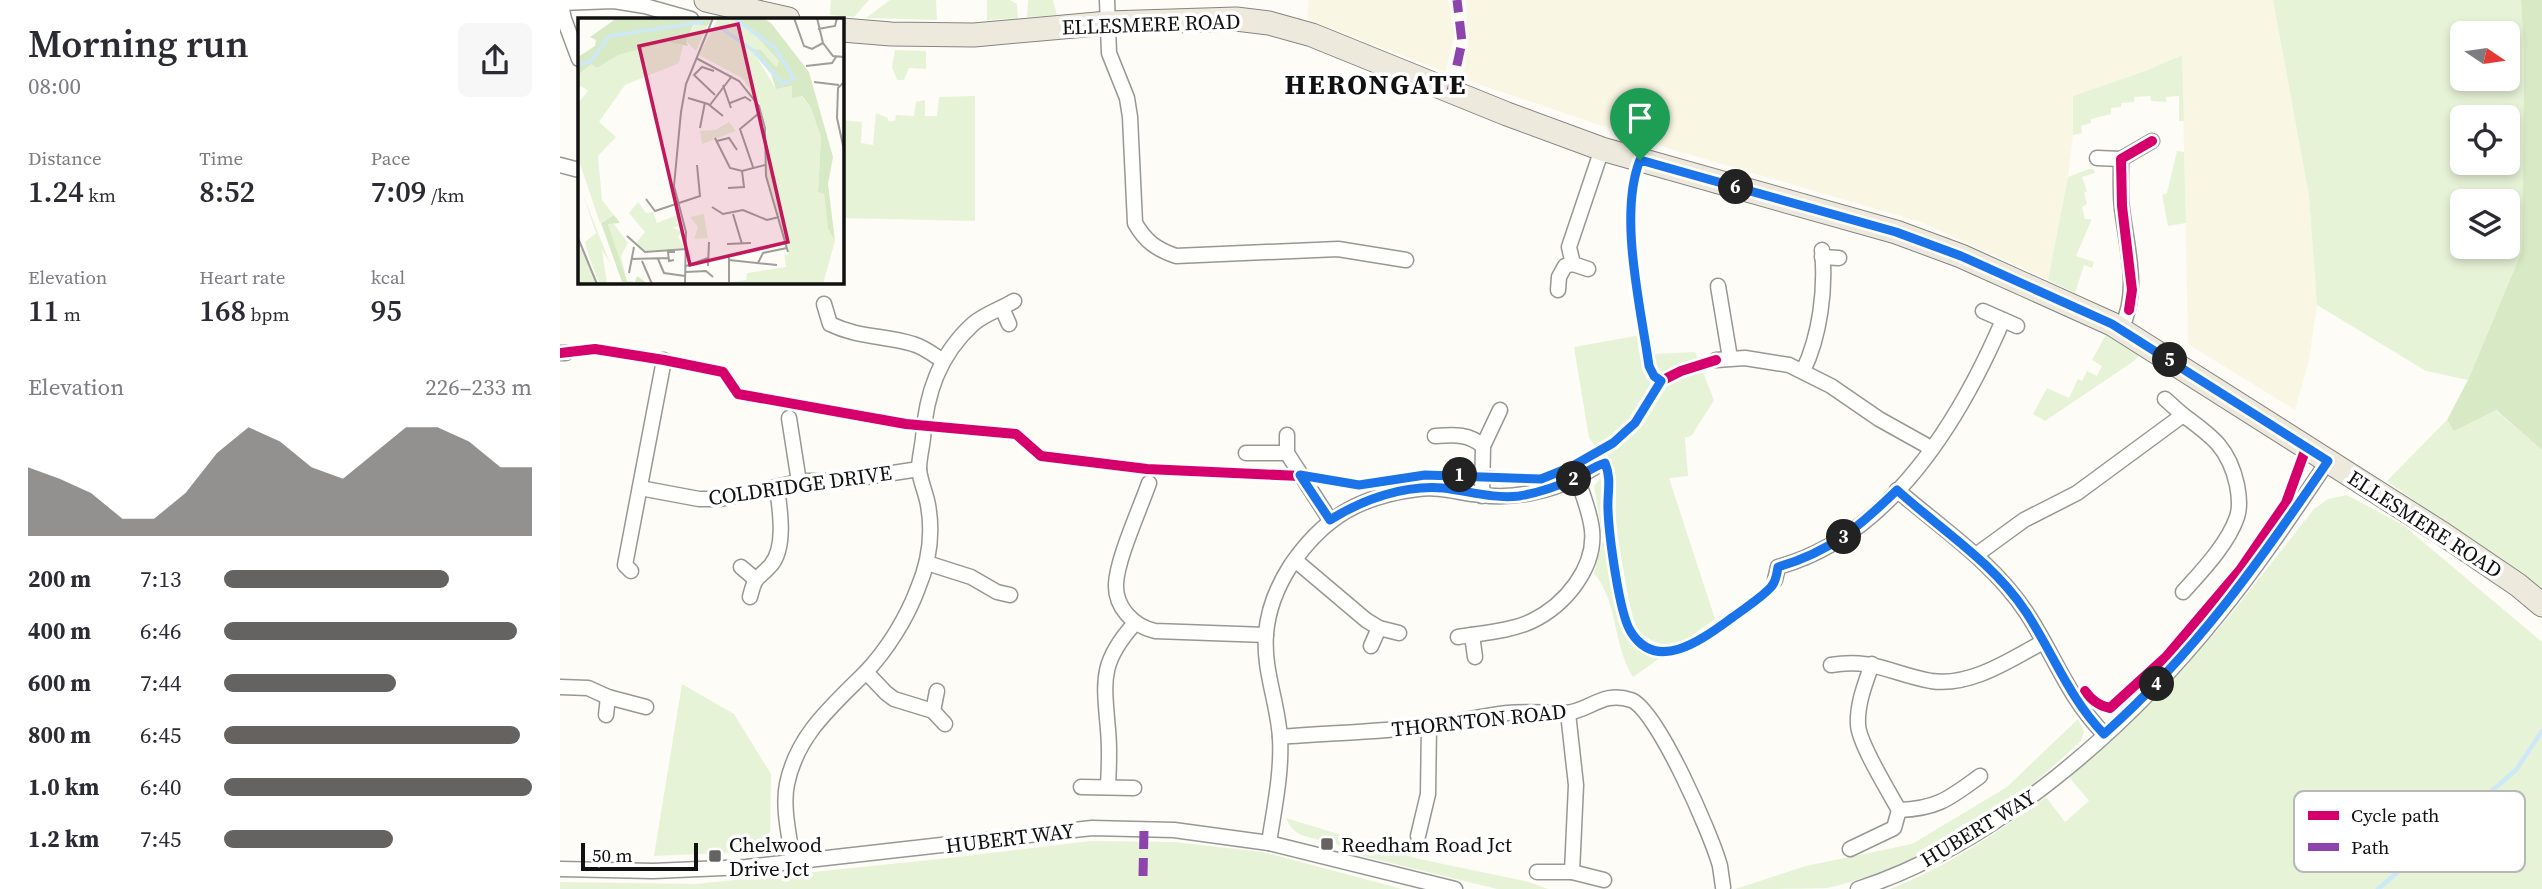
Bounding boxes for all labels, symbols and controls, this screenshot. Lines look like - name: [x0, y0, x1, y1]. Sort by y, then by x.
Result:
- street label: ELLESMERE ROAD: [1061, 6, 1241, 42]
- text: Morning run: [28, 18, 249, 70]
- inset map: [578, 18, 844, 284]
- north arrow: [2450, 21, 2520, 91]
- map controls: [2450, 21, 2520, 259]
- button: share: [458, 23, 532, 97]
- district label: HERONGATE: [1285, 65, 1467, 103]
- text: 08:00: [28, 70, 81, 102]
- pin: [1610, 88, 1670, 160]
- icon: arrive: [1621, 99, 1659, 137]
- button: locate: [2450, 105, 2520, 175]
- text: Distance: [28, 145, 102, 171]
- text: Time: [199, 145, 243, 171]
- text: Pace: [371, 145, 410, 171]
- pin: 6: [1718, 170, 1754, 204]
- text: 1.24: [28, 171, 84, 212]
- text: 8:52: [199, 171, 255, 212]
- text: 7:09: [371, 171, 426, 212]
- text: 6: [1730, 173, 1741, 199]
- text: km: [84, 182, 116, 208]
- text: /km: [426, 182, 465, 208]
- button: layers: [2450, 189, 2520, 259]
- text: Elevation: [28, 264, 107, 290]
- text: Heart rate: [199, 264, 285, 290]
- text: kcal: [371, 264, 405, 290]
- text: 11: [28, 290, 59, 331]
- text: 168: [199, 290, 246, 331]
- text: 95: [371, 290, 402, 331]
- text: m: [59, 301, 81, 327]
- text: bpm: [246, 301, 290, 327]
- pin: 5: [2152, 342, 2188, 378]
- text: 5: [2164, 346, 2175, 372]
- text: Elevation: [28, 371, 124, 403]
- text: 226–233 m: [425, 371, 532, 403]
- street label: COLDRIDGE DRIVE: [706, 458, 894, 512]
- pin: 1: [1443, 458, 1478, 492]
- text: 1: [1454, 461, 1465, 487]
- pin: 2: [1556, 462, 1592, 496]
- street label: ELLESMERE ROAD: [2342, 463, 2508, 585]
- text: 2: [1568, 465, 1579, 491]
- pin: 3: [1826, 520, 1862, 554]
- text: 3: [1838, 523, 1849, 549]
- text: 200 m: [28, 563, 91, 595]
- text: 7:13: [140, 563, 181, 595]
- text: 400 m: [28, 615, 91, 647]
- text: 6:46: [140, 615, 181, 647]
- pin: 4: [2140, 666, 2174, 702]
- text: 600 m: [28, 667, 91, 699]
- text: 7:44: [140, 667, 181, 699]
- text: 4: [2151, 670, 2162, 696]
- street label: THORNTON ROAD: [1390, 696, 1568, 744]
- text: 800 m: [28, 719, 91, 751]
- text: 6:45: [140, 719, 181, 751]
- text: 1.0 km: [28, 771, 99, 803]
- text: 6:40: [140, 771, 181, 803]
- street label: HUBERT WAY: [1915, 782, 2042, 874]
- legend: [2294, 791, 2525, 872]
- text: Cycle path: [2351, 802, 2440, 828]
- street label: HUBERT WAY: [944, 816, 1077, 860]
- text: 1.2 km: [28, 823, 99, 855]
- text: 7:45: [140, 823, 181, 855]
- place label: Chelwood Drive Jct: [729, 830, 822, 883]
- place label: Reedham Road Jct: [1341, 830, 1512, 859]
- text: Path: [2351, 834, 2389, 860]
- marker: Reedham Road Jct: [1319, 836, 1335, 852]
- scale bar: [581, 840, 698, 872]
- text: 50 m: [592, 842, 633, 868]
- marker: Chelwood Drive Jct: [707, 848, 723, 864]

